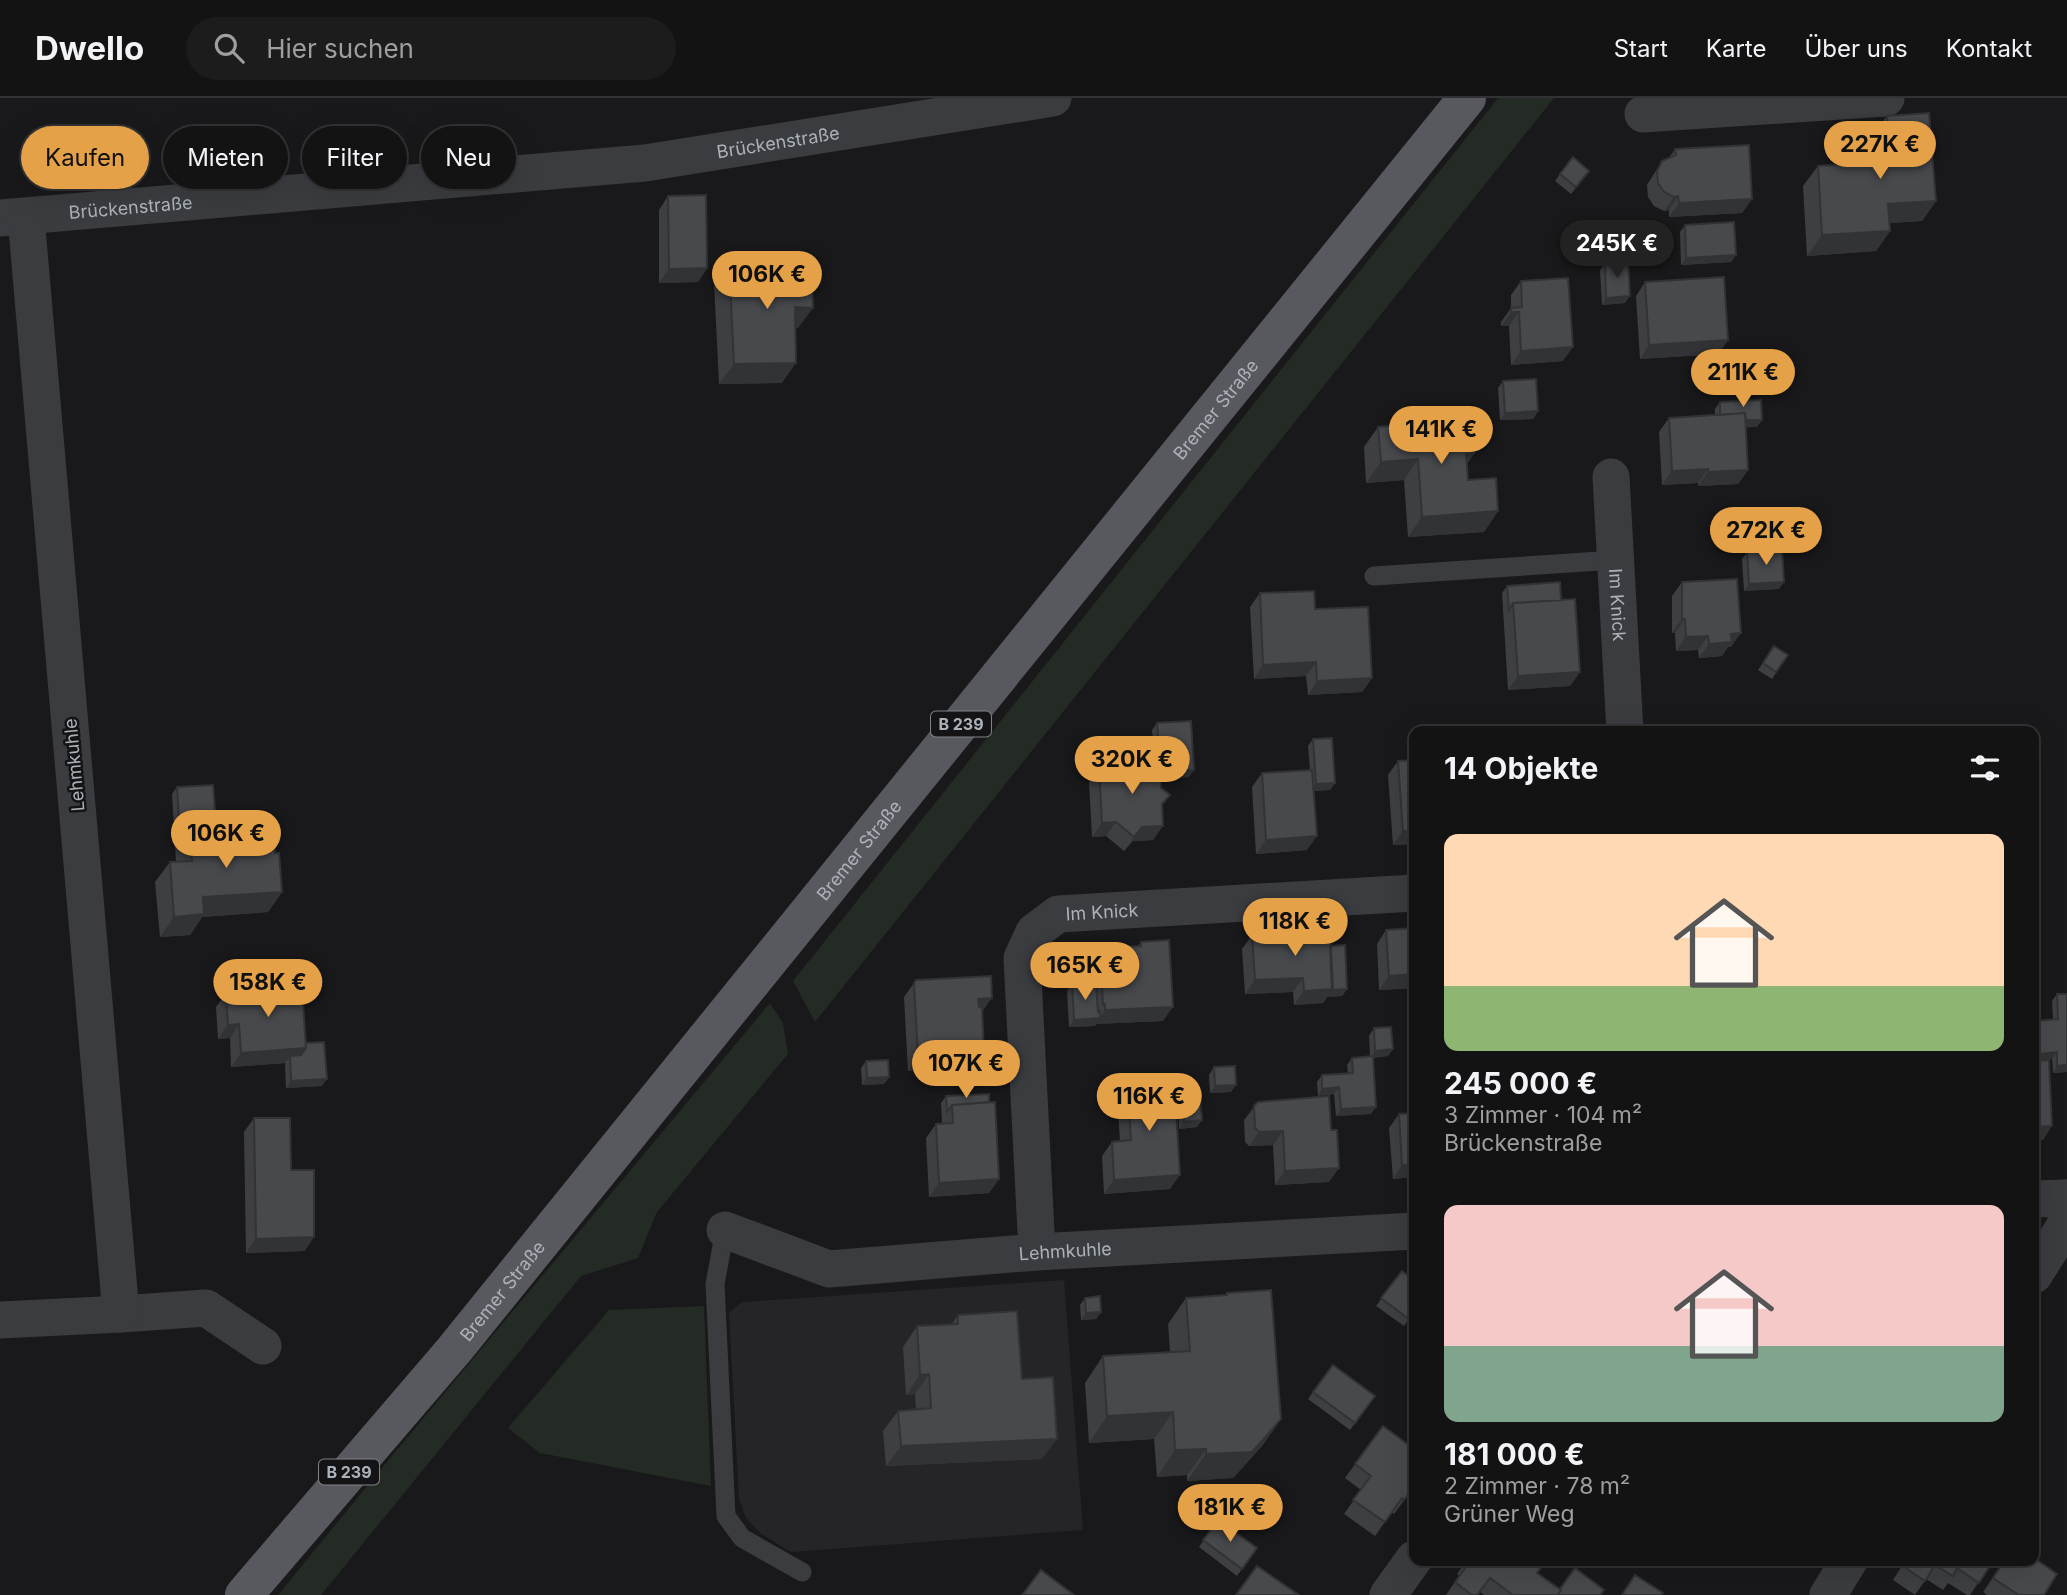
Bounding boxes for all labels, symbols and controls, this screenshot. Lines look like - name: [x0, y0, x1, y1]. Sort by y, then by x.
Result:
- search box: [186, 17, 676, 80]
- text: Dwello: [35, 28, 144, 68]
- icon: search: [210, 29, 248, 67]
- text: Hier suchen: [266, 33, 414, 64]
- text: Start: [1614, 34, 1668, 63]
- text: Karte: [1706, 34, 1766, 63]
- text: Über uns: [1804, 34, 1908, 63]
- text: Kontakt: [1946, 34, 2032, 63]
- street label: Brückenstraße: [715, 122, 841, 162]
- pin: 227K €: [1823, 122, 1937, 181]
- chip: Kaufen: [21, 126, 149, 189]
- chip: Mieten: [163, 126, 288, 189]
- chip: Filter: [302, 126, 407, 189]
- chip: Neu: [421, 126, 516, 189]
- text: 227K €: [1840, 130, 1920, 158]
- street label: Brückenstraße: [68, 191, 193, 223]
- pin: 245K €: [1560, 220, 1674, 280]
- text: 245K €: [1576, 229, 1658, 257]
- pin: 106K €: [710, 252, 824, 311]
- text: 106K €: [728, 260, 806, 288]
- pin: 211K €: [1686, 350, 1800, 409]
- street label: Bremer Straße: [1168, 355, 1262, 463]
- text: 211K €: [1707, 358, 1779, 386]
- pin: 141K €: [1384, 406, 1498, 466]
- text: 141K €: [1405, 415, 1477, 443]
- pin: 272K €: [1709, 508, 1823, 567]
- text: 272K €: [1726, 516, 1806, 544]
- street label: Im Knick: [1606, 568, 1631, 642]
- road number: B 239: [931, 712, 991, 736]
- street label: Lehmkuhle: [59, 718, 89, 812]
- pin: 320K €: [1075, 736, 1189, 796]
- text: 320K €: [1091, 745, 1173, 773]
- icon: filters: [1966, 749, 2004, 787]
- text: 14 Objekte: [1444, 750, 1598, 786]
- street label: Bremer Straße: [812, 796, 905, 904]
- pin: 106K €: [169, 810, 283, 870]
- text: 106K €: [187, 819, 265, 847]
- icon: home: [1661, 880, 1787, 1006]
- pin: 118K €: [1238, 898, 1352, 958]
- street label: Im Knick: [1065, 899, 1139, 924]
- text: 118K €: [1259, 907, 1331, 935]
- pin: 165K €: [1028, 942, 1142, 1002]
- text: 165K €: [1046, 951, 1124, 979]
- pin: 158K €: [211, 960, 325, 1019]
- text: 158K €: [229, 968, 307, 996]
- pin: 107K €: [909, 1040, 1023, 1100]
- text: 107K €: [928, 1049, 1004, 1077]
- text: 245 000 €: [1444, 1065, 1597, 1101]
- pin: 116K €: [1092, 1074, 1206, 1133]
- text: 116K €: [1113, 1082, 1185, 1110]
- text: 3 Zimmer · 104 m²: [1444, 1101, 1642, 1129]
- text: Brückenstraße: [1444, 1129, 1602, 1157]
- street label: Bremer Straße: [455, 1236, 549, 1345]
- street label: Lehmkuhle: [1018, 1237, 1112, 1264]
- icon: home: [1661, 1251, 1787, 1377]
- text: 181 000 €: [1444, 1436, 1585, 1472]
- road number: B 239: [319, 1460, 379, 1484]
- text: 2 Zimmer · 78 m²: [1444, 1472, 1630, 1500]
- pin: 181K €: [1173, 1484, 1287, 1544]
- text: 181K €: [1194, 1493, 1266, 1521]
- text: Grüner Weg: [1444, 1500, 1575, 1528]

